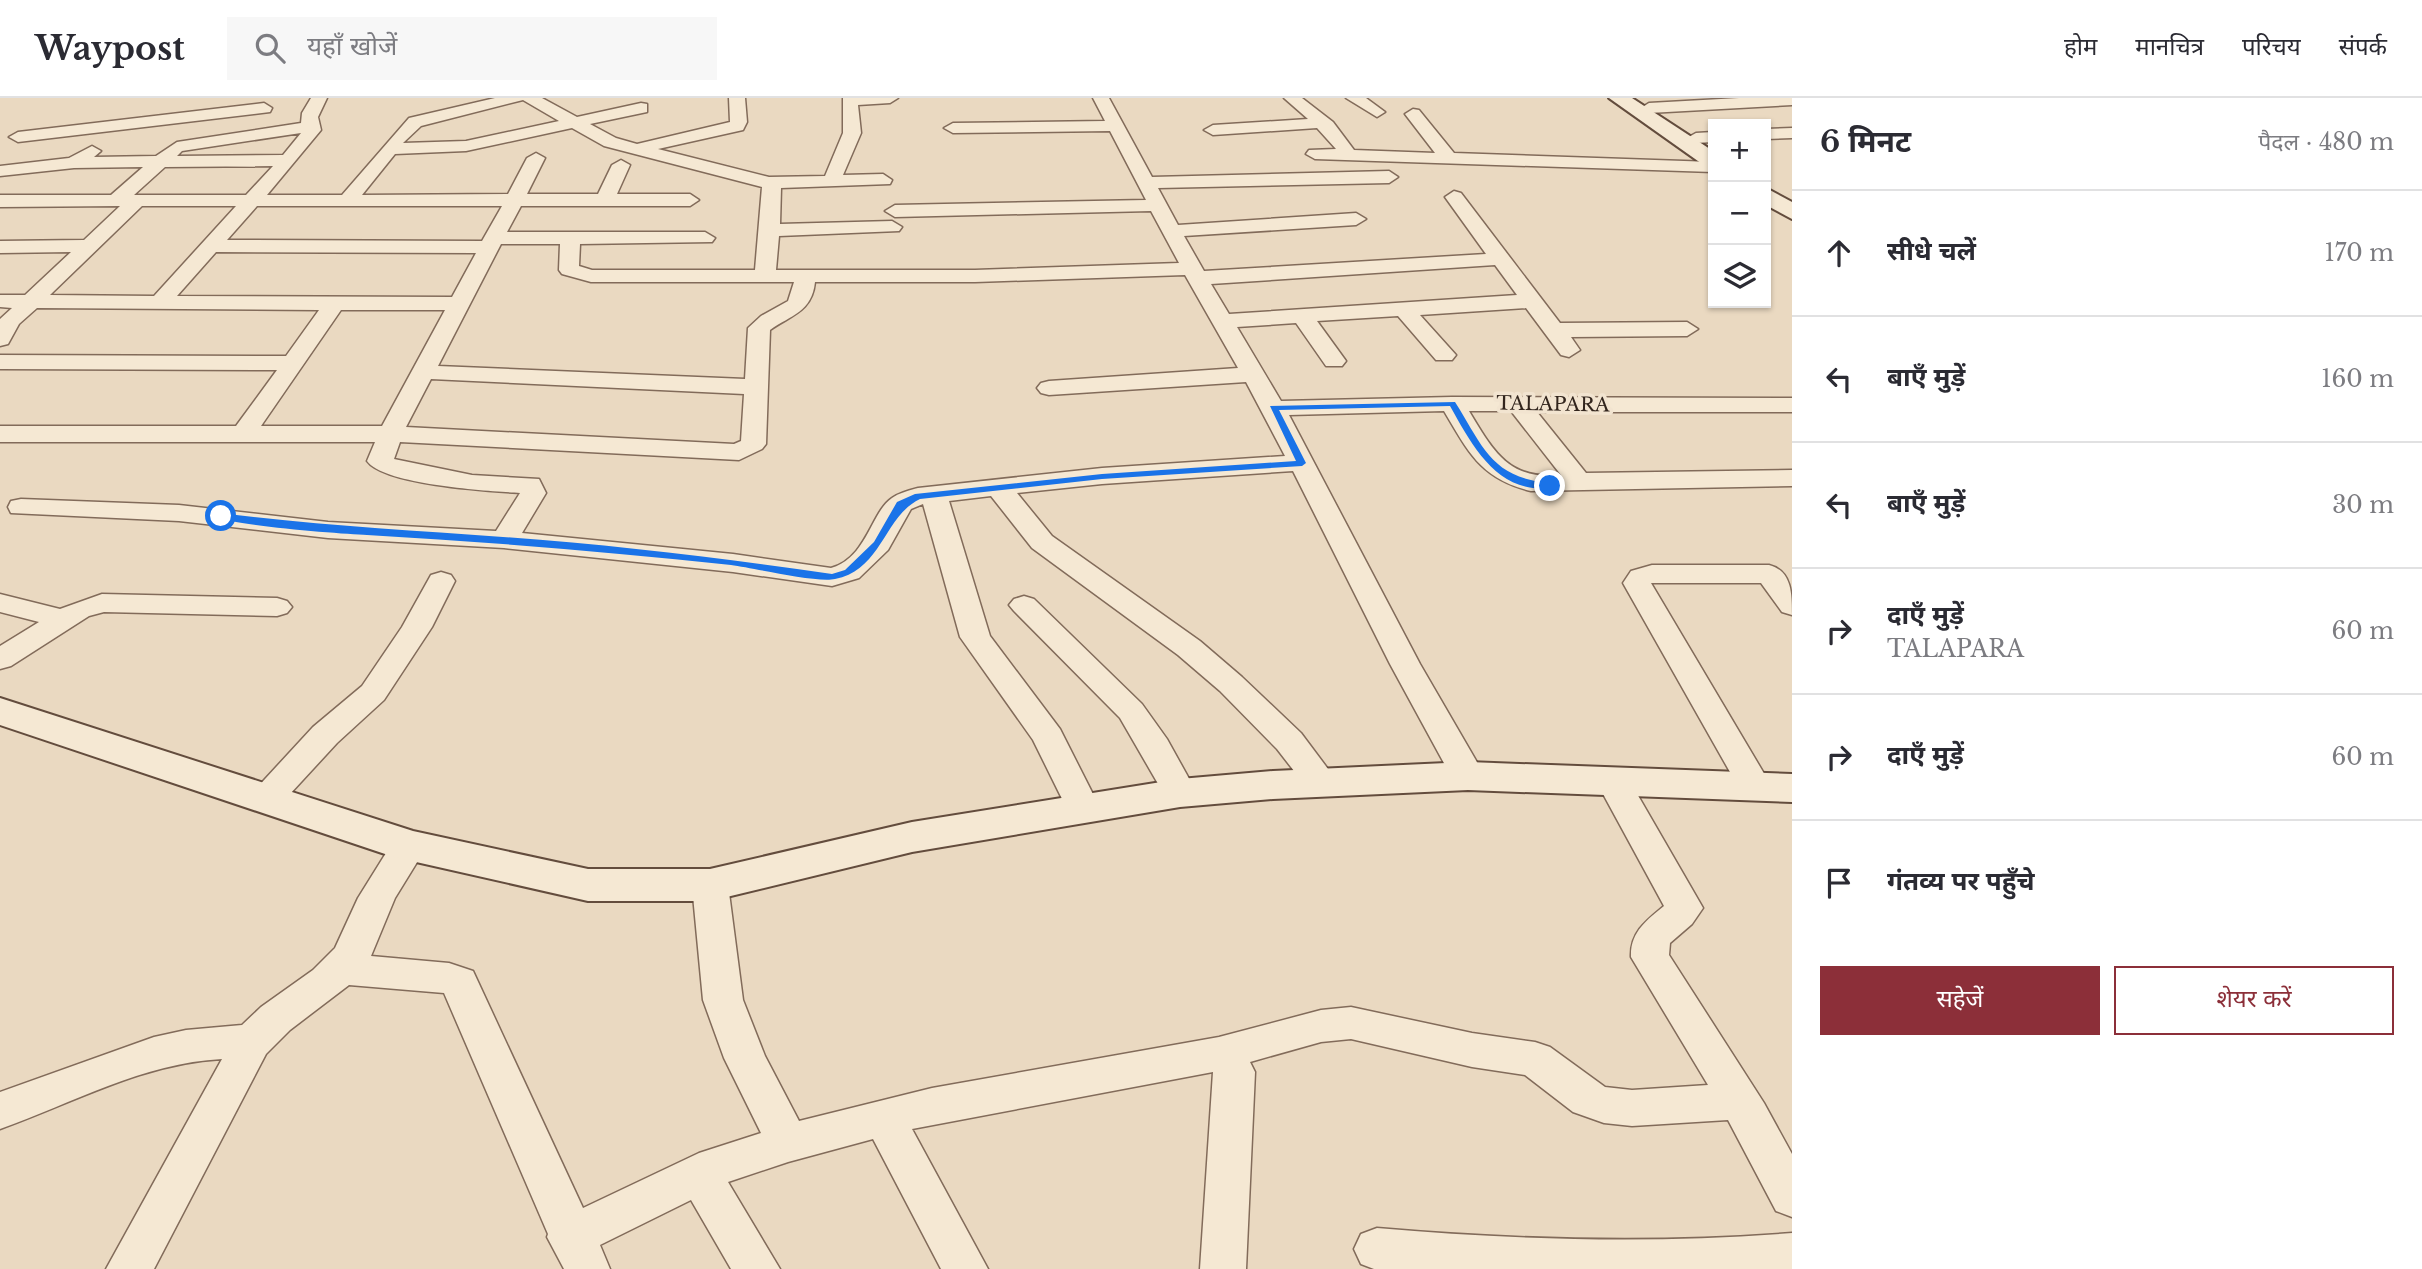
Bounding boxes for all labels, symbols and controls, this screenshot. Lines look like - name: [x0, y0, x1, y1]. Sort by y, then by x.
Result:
- search box: [227, 17, 717, 80]
- text: Waypost: [35, 28, 185, 69]
- icon: search: [251, 29, 289, 67]
- text: यहाँ खोजें: [307, 30, 397, 62]
- text: होम: [2064, 32, 2097, 61]
- text: मानचित्र: [2135, 32, 2204, 61]
- text: परिचय: [2242, 32, 2301, 61]
- text: संपर्क: [2339, 32, 2387, 61]
- map controls: [1708, 119, 1771, 308]
- button: +: [1708, 119, 1771, 182]
- text: 6 मिनट: [1820, 123, 1911, 160]
- text: पैदल · 480 m: [2258, 128, 2394, 156]
- button: −: [1708, 182, 1771, 245]
- icon: ahead: [1820, 234, 1858, 272]
- text: सीधे चलें: [1887, 235, 1976, 267]
- text: 170 m: [2324, 239, 2394, 267]
- button: layers: [1708, 245, 1771, 308]
- icon: left: [1820, 360, 1858, 398]
- text: बाएँ मुड़ें: [1887, 361, 1965, 393]
- text: 160 m: [2321, 365, 2394, 393]
- street label: TALAPARA: [1496, 392, 1610, 416]
- route end: [1534, 470, 1565, 501]
- icon: left: [1820, 486, 1858, 524]
- text: बाएँ मुड़ें: [1887, 487, 1965, 519]
- text: 30 m: [2332, 491, 2394, 519]
- route start: [205, 500, 236, 531]
- text: दाएँ मुड़ें: [1887, 599, 1964, 631]
- icon: right: [1820, 612, 1858, 650]
- text: 60 m: [2332, 617, 2394, 645]
- text: TALAPARA: [1887, 635, 2024, 663]
- icon: right: [1820, 738, 1858, 776]
- text: दाएँ मुड़ें: [1887, 739, 1964, 771]
- text: 60 m: [2332, 743, 2394, 771]
- icon: arrive: [1820, 864, 1858, 902]
- text: गंतव्य पर पहुँचे: [1887, 865, 2035, 897]
- button: सहेजें: [1820, 966, 2100, 1035]
- button: शेयर करें: [2114, 966, 2394, 1035]

